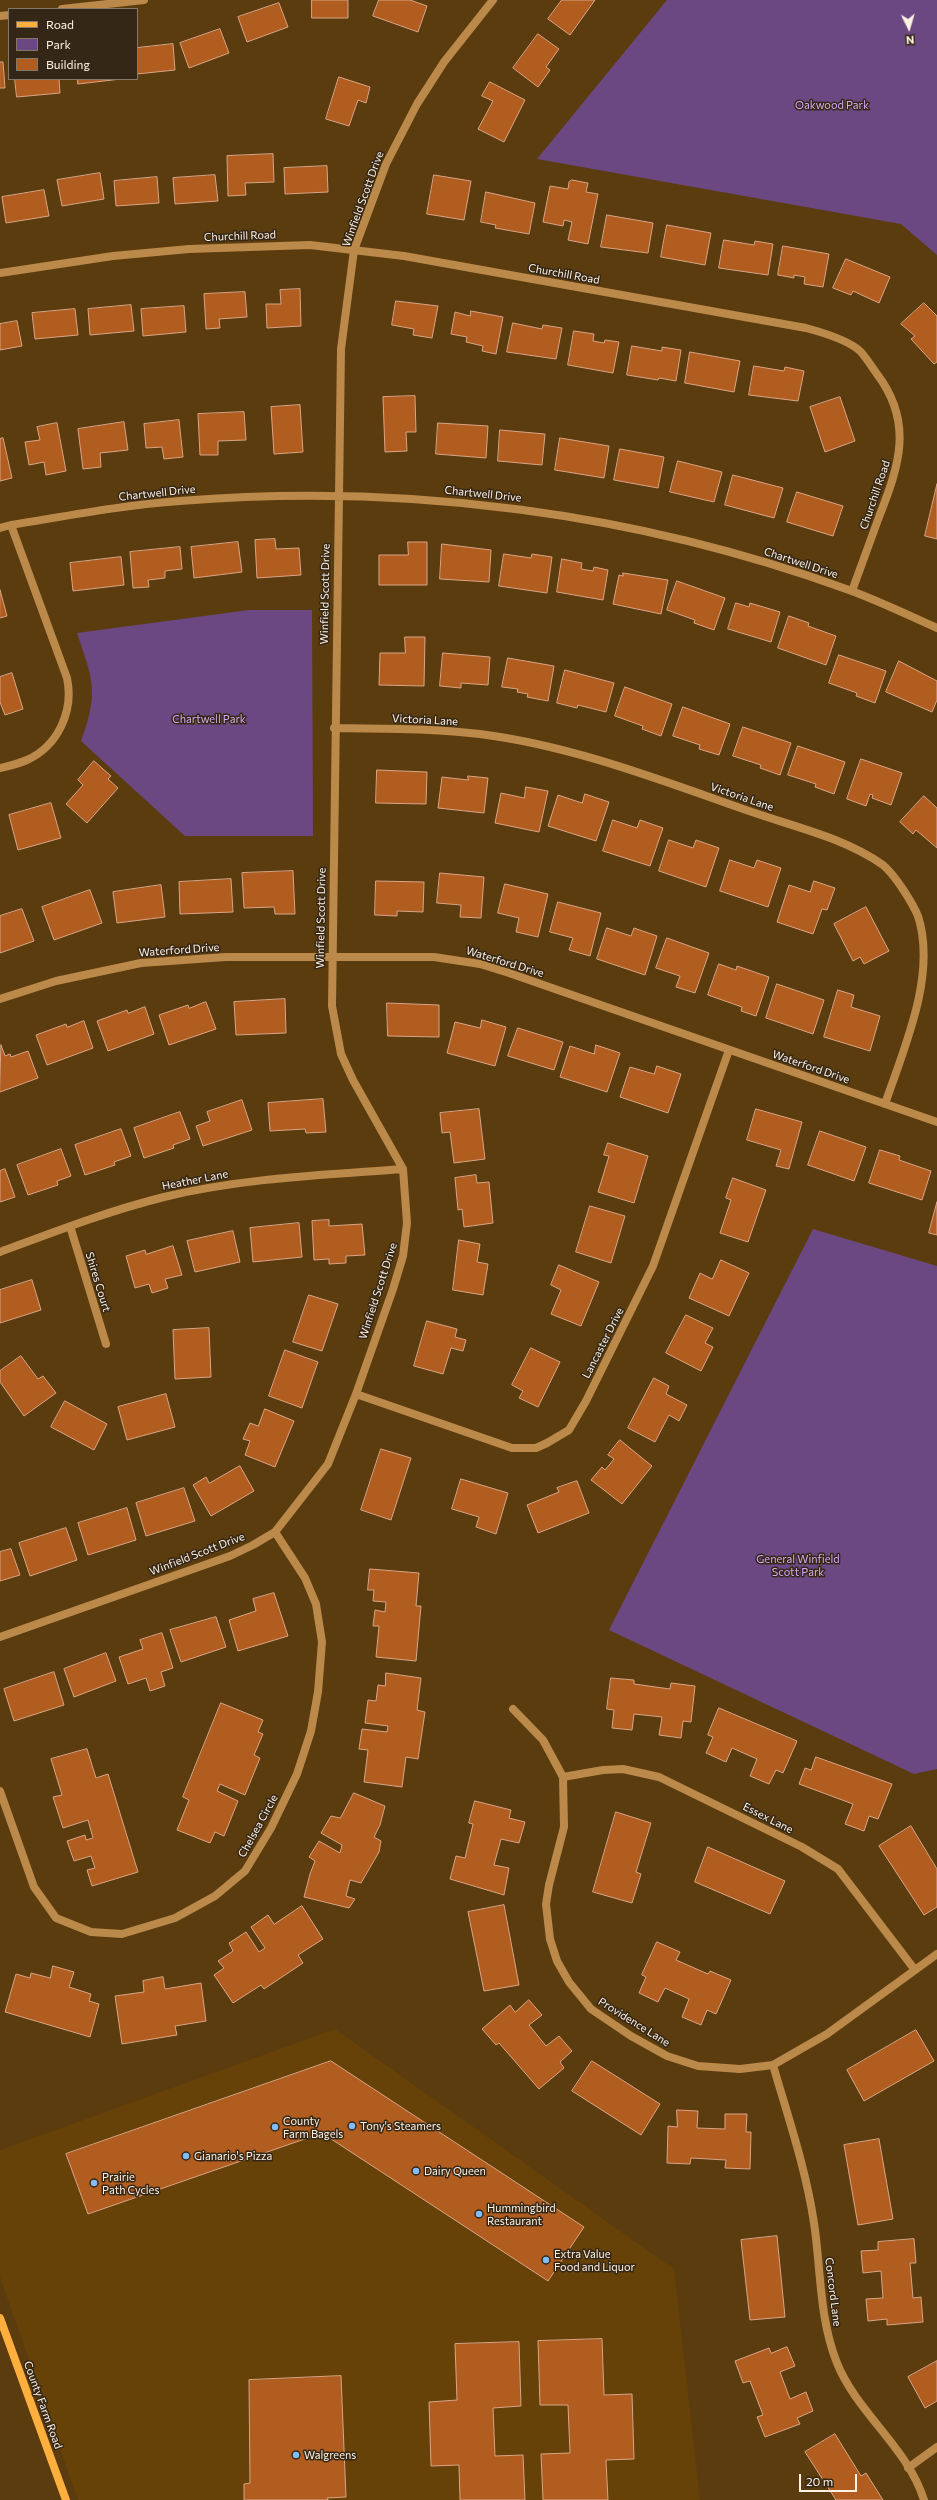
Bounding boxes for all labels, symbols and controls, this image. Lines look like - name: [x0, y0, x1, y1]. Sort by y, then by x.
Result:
- legend: [8, 8, 138, 80]
- north arrow: [889, 8, 929, 48]
- text: Road: [46, 17, 74, 31]
- text: N: [905, 34, 915, 47]
- text: Park: [46, 37, 71, 51]
- text: Building: [46, 57, 90, 71]
- park label: Oakwood Park: [795, 98, 869, 112]
- street label: Winfield Scott Drive: [340, 149, 386, 249]
- street label: Churchill Road: [204, 228, 276, 244]
- street label: Churchill Road: [527, 261, 601, 287]
- street label: Churchill Road: [857, 459, 893, 531]
- street label: Chartwell Drive: [118, 482, 196, 504]
- street label: Chartwell Drive: [444, 483, 522, 505]
- street label: Winfield Scott Drive: [318, 544, 332, 644]
- street label: Chartwell Drive: [762, 545, 840, 581]
- park label: Chartwell Park: [172, 712, 246, 726]
- street label: Victoria Lane: [392, 712, 458, 728]
- street label: Victoria Lane: [709, 780, 775, 814]
- street label: Winfield Scott Drive: [314, 868, 328, 968]
- street label: Waterford Drive: [138, 941, 220, 959]
- street label: Waterford Drive: [464, 944, 546, 980]
- street label: Waterford Drive: [771, 1048, 851, 1086]
- street label: Heather Lane: [161, 1167, 229, 1193]
- street label: Winfield Scott Drive: [356, 1241, 400, 1341]
- street label: Shires Court: [83, 1250, 113, 1314]
- street label: Lancaster Drive: [579, 1305, 627, 1381]
- street label: Winfield Scott Drive: [148, 1530, 246, 1578]
- park label: General Winfield Scott Park: [756, 1552, 840, 1578]
- street label: Chelsea Circle: [235, 1792, 281, 1860]
- street label: Essex Lane: [741, 1800, 795, 1836]
- street label: Providence Lane: [596, 1995, 672, 2049]
- place label: County Farm Bagels: [283, 2114, 343, 2140]
- place label: Tony's Steamers: [360, 2119, 441, 2133]
- marker: Tony's Steamers: [347, 2121, 357, 2131]
- marker: County Farm Bagels: [270, 2122, 280, 2132]
- place label: Gianario's Pizza: [194, 2149, 272, 2163]
- marker: Gianario's Pizza: [181, 2151, 191, 2161]
- place label: Dairy Queen: [424, 2164, 486, 2178]
- marker: Dairy Queen: [411, 2166, 421, 2176]
- place label: Prairie Path Cycles: [102, 2170, 159, 2196]
- marker: Prairie Path Cycles: [89, 2178, 99, 2188]
- place label: Hummingbird Restaurant: [487, 2201, 556, 2227]
- marker: Hummingbird Restaurant: [474, 2209, 484, 2219]
- place label: Extra Value Food and Liquor: [554, 2247, 635, 2273]
- marker: Extra Value Food and Liquor: [541, 2255, 551, 2265]
- street label: Concord Lane: [822, 2257, 844, 2327]
- street label: County Farm Road: [21, 2359, 65, 2451]
- place label: Walgreens: [304, 2448, 356, 2462]
- marker: Walgreens: [291, 2450, 301, 2460]
- scale bar: [801, 2466, 859, 2492]
- text: 20 m: [806, 2474, 833, 2488]

